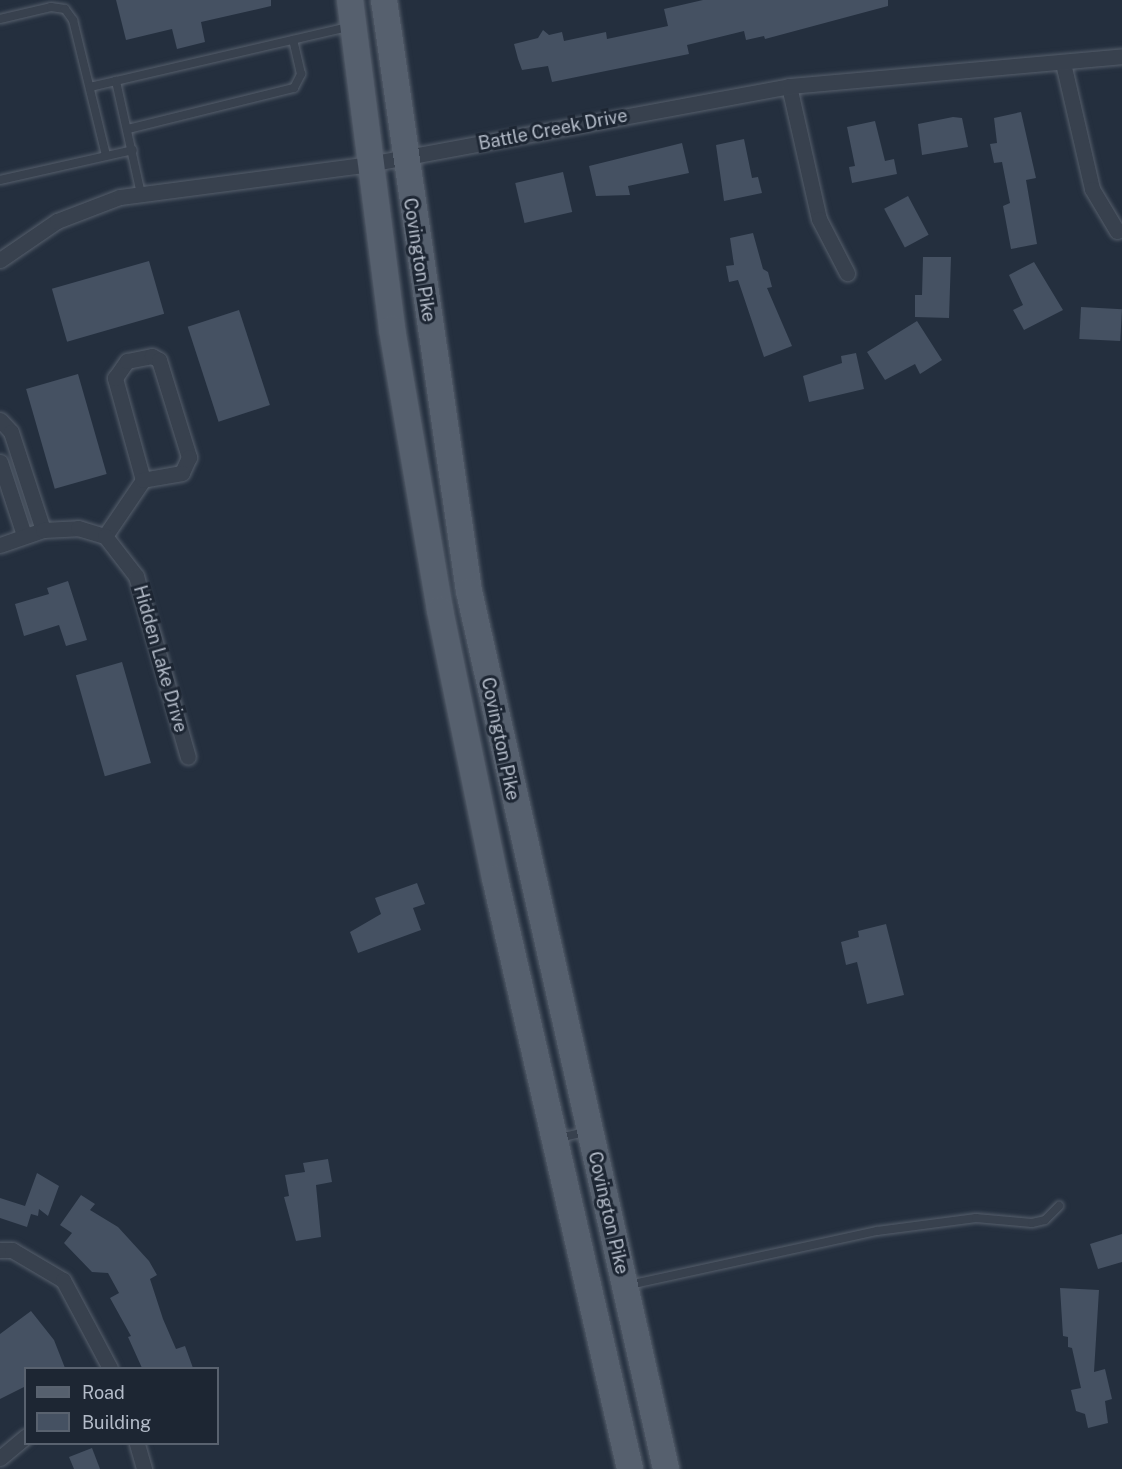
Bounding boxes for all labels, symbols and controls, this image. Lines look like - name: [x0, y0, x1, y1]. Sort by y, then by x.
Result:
- street label: Battle Creek Drive: [477, 105, 629, 155]
- street label: Covington Pike: [399, 196, 439, 324]
- street label: Hidden Lake Drive: [129, 583, 191, 735]
- street label: Covington Pike: [476, 675, 524, 803]
- street label: Covington Pike: [583, 1150, 633, 1276]
- legend: [24, 1367, 219, 1445]
- text: Road: [82, 1382, 125, 1403]
- text: Building: [82, 1412, 151, 1433]

